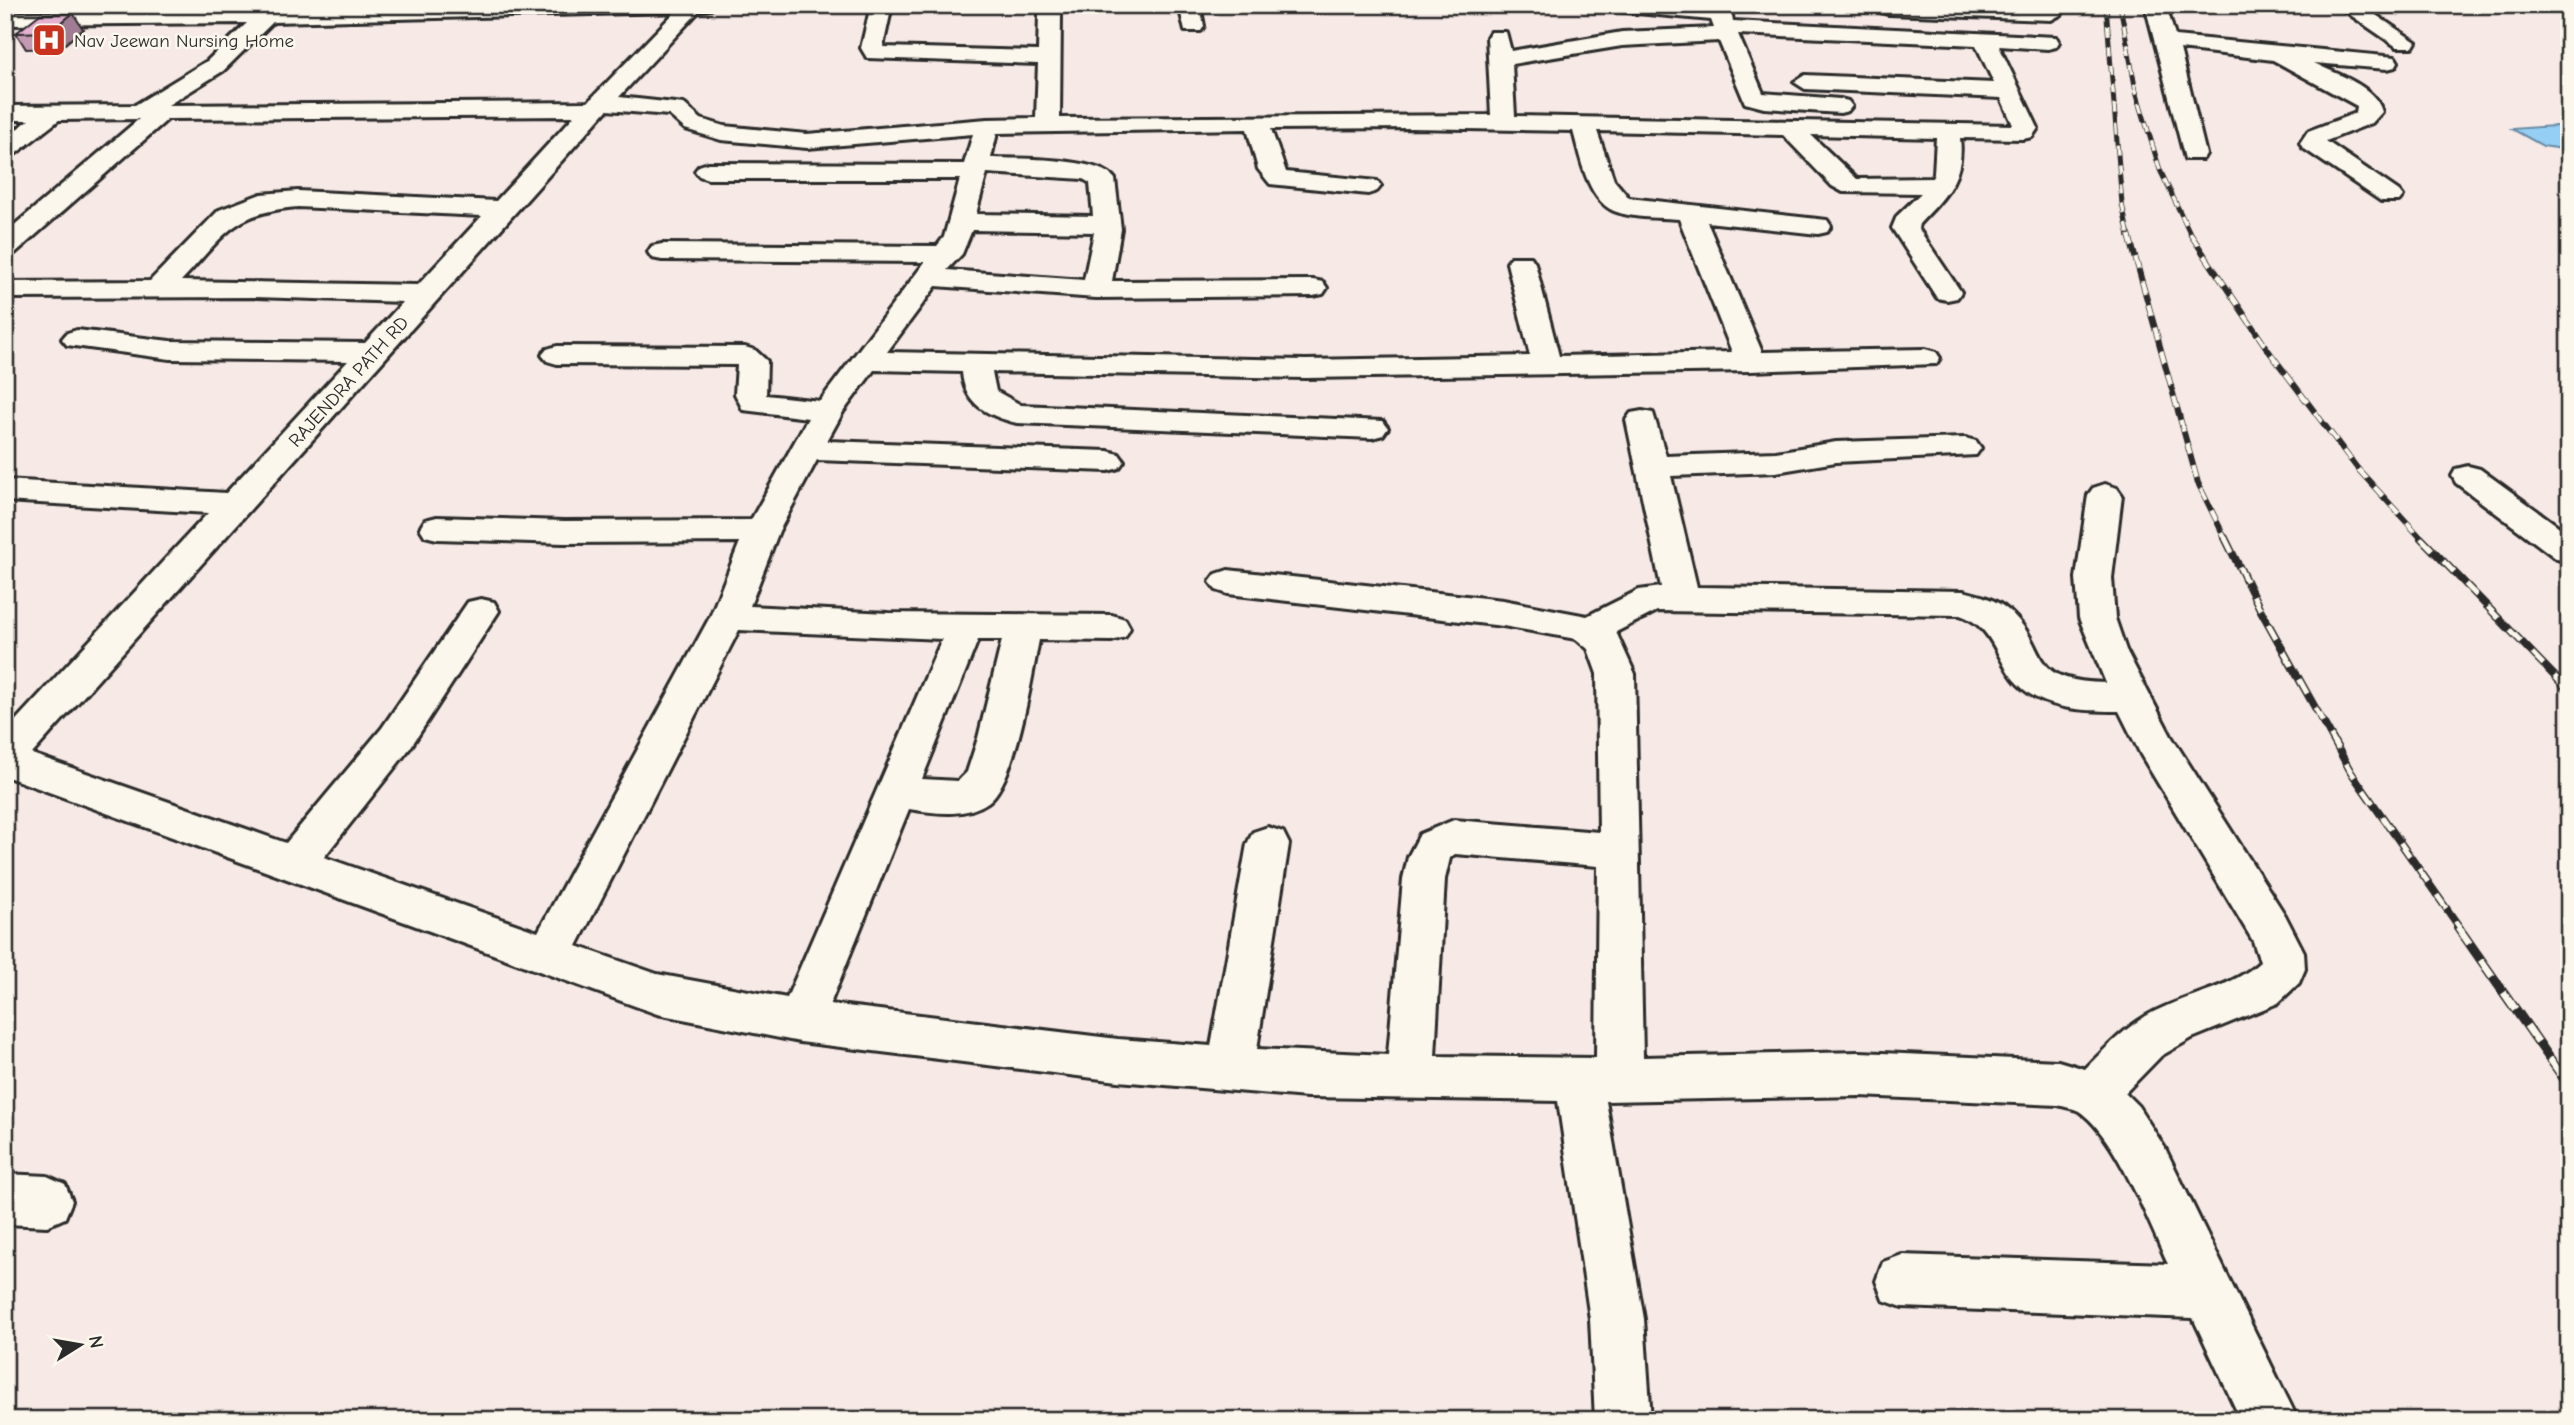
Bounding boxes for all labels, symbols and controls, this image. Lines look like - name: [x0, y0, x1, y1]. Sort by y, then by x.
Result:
- hospital icon: Nav Jeewan Nursing Home: [30, 21, 68, 59]
- place label: Nav Jeewan Nursing Home: [74, 30, 294, 52]
- street label: RAJENDRA PATH RD: [284, 312, 413, 452]
- north arrow: [46, 1310, 116, 1380]
- text: N: [84, 1334, 108, 1350]

